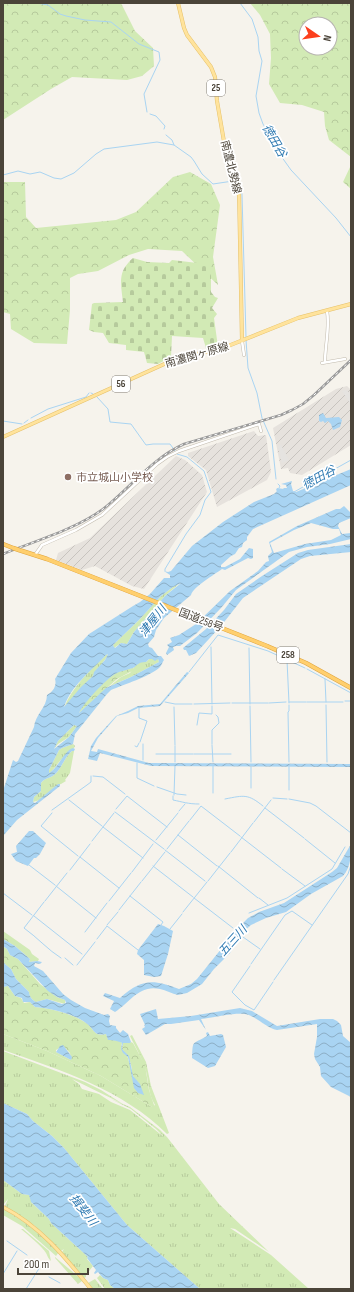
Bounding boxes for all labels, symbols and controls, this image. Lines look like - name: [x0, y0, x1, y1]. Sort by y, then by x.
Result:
- north arrow: [298, 16, 338, 56]
- text: N: [320, 34, 334, 43]
- road number: 25: [207, 80, 225, 96]
- water label: 徳田谷: [259, 122, 290, 161]
- street label: 南濃北勢線: [218, 139, 244, 195]
- street label: 南濃関ヶ原線: [163, 340, 231, 370]
- road number: 56: [112, 376, 130, 392]
- water label: 徳田谷: [300, 462, 339, 493]
- place label: 市立城山小学校: [76, 471, 153, 484]
- marker: 市立城山小学校: [63, 472, 73, 482]
- water label: 津屋川: [136, 601, 171, 640]
- street label: 国道258号: [177, 606, 225, 634]
- road number: 258: [277, 647, 299, 663]
- water label: 五三川: [215, 921, 252, 959]
- water label: 揖斐川: [66, 1191, 101, 1230]
- scale bar: [18, 1250, 88, 1276]
- text: 200 m: [24, 1257, 50, 1272]

